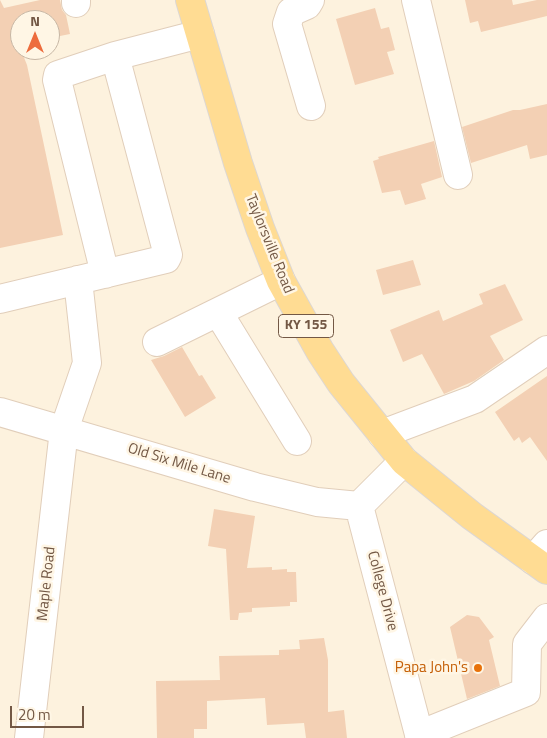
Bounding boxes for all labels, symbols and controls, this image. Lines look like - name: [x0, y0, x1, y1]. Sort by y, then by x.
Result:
- north arrow: [10, 10, 60, 60]
- text: N: [30, 10, 40, 31]
- street label: Taylorsville Road: [241, 192, 297, 296]
- road number: KY 155: [278, 314, 334, 338]
- street label: Old Six Mile Lane: [125, 440, 233, 488]
- street label: Maple Road: [34, 546, 60, 622]
- street label: College Drive: [363, 549, 401, 633]
- place label: Papa John's: [395, 659, 468, 677]
- marker: Papa John's: [472, 662, 484, 674]
- scale bar: [12, 696, 86, 728]
- text: 20 m: [18, 703, 51, 726]

